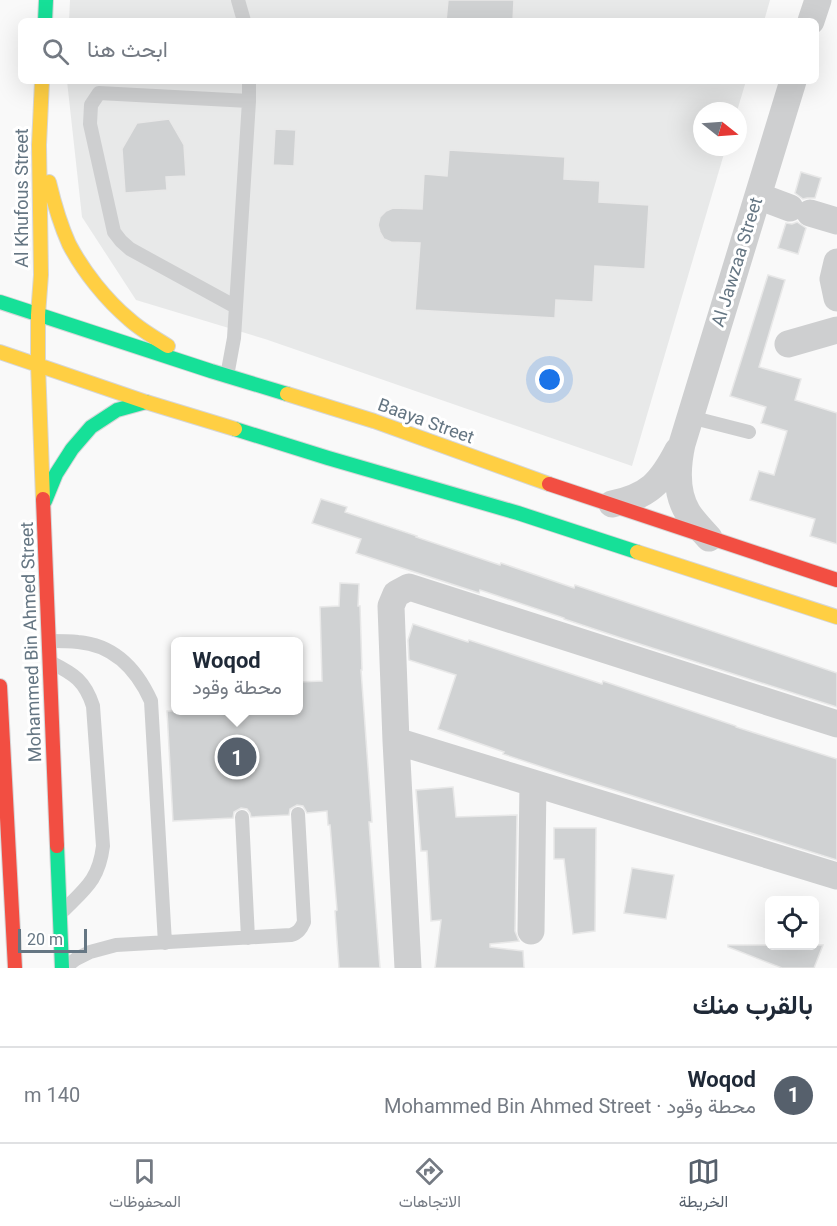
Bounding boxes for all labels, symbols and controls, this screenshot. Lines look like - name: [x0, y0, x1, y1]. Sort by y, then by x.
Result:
- search box: [18, 18, 819, 84]
- icon: search: [39, 35, 72, 68]
- text: ابحث هنا: [87, 37, 168, 62]
- north arrow: [693, 102, 747, 156]
- street label: Al Khufous Street: [11, 128, 32, 268]
- street label: Al Jawzaa Street: [707, 194, 766, 329]
- your location: [535, 365, 564, 394]
- street label: Baaya Street: [375, 393, 477, 448]
- street label: Mohammed Bin Ahmed Street: [16, 521, 45, 763]
- popup: [171, 637, 303, 715]
- text: Woqod: [192, 648, 261, 673]
- text: محطة وقود: [192, 675, 282, 699]
- pin: 1: [218, 734, 256, 780]
- map controls: [765, 896, 819, 950]
- button: locate: [765, 896, 819, 950]
- scale bar: [18, 926, 87, 954]
- text: 20 m: [27, 930, 63, 949]
- text: بالقرب منك: [692, 990, 813, 1020]
- text: Woqod: [687, 1067, 756, 1092]
- text: 140 m: [24, 1083, 80, 1107]
- text: 1: [788, 1083, 799, 1107]
- text: محطة وقود · Mohammed Bin Ahmed Street: [384, 1094, 756, 1118]
- tab: المحفوظات: [109, 1155, 181, 1216]
- tab: الاتجاهات: [399, 1155, 461, 1216]
- tab: الخريطة: [679, 1155, 728, 1216]

